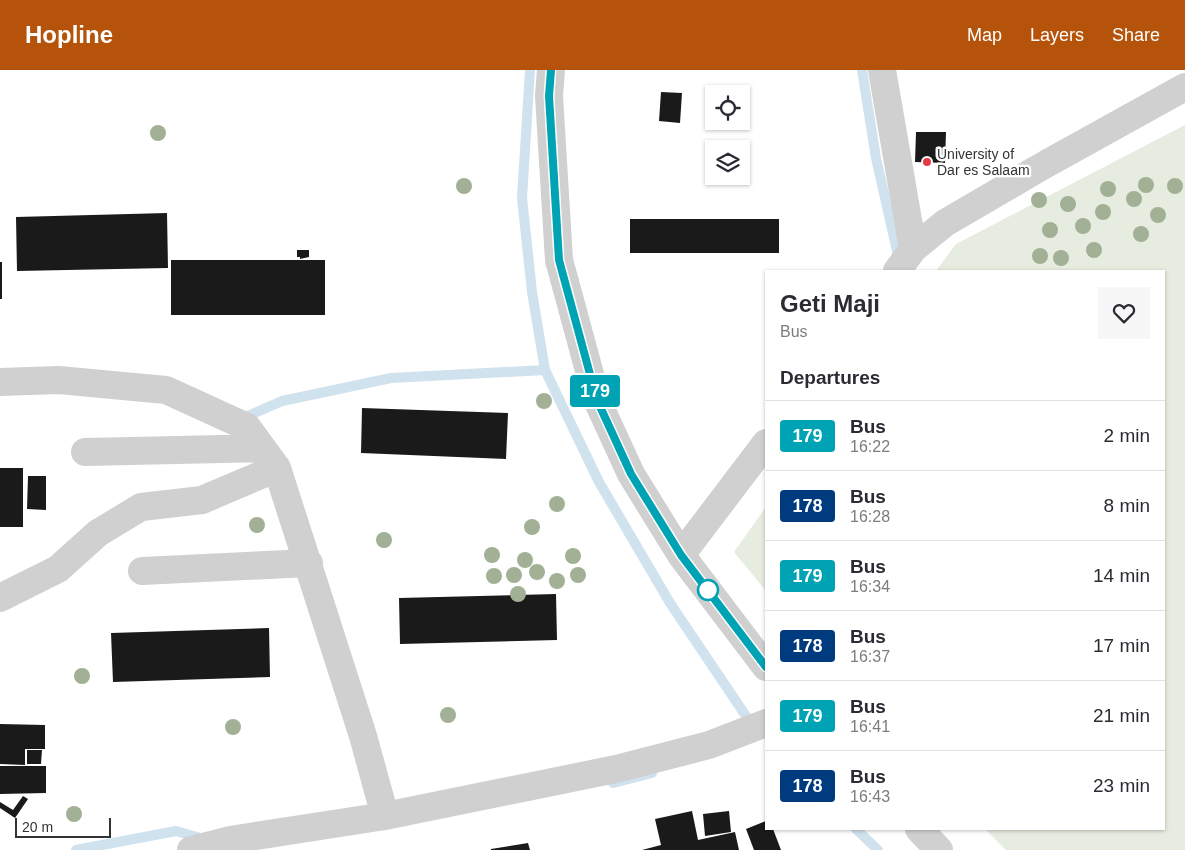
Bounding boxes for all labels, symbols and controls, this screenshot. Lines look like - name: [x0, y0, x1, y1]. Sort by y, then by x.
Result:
- text: Hopline: [25, 21, 113, 48]
- text: Map: [967, 25, 1002, 45]
- text: Layers: [1030, 25, 1084, 45]
- text: Share: [1112, 25, 1160, 45]
- map controls: [705, 85, 750, 185]
- button: locate: [705, 85, 750, 130]
- button: layers: [705, 140, 750, 185]
- place label: University of Dar es Salaam: [937, 146, 1030, 178]
- marker: University of Dar es Salaam: [921, 156, 933, 168]
- button: heart: [1098, 287, 1150, 339]
- text: Geti Maji: [780, 290, 880, 317]
- text: Bus: [780, 323, 808, 340]
- text: Departures: [780, 367, 880, 388]
- line badge: 179: [566, 375, 624, 407]
- text: 179: [580, 381, 610, 401]
- text: Bus: [850, 416, 886, 437]
- text: 2 min: [1104, 425, 1150, 446]
- text: 179: [792, 426, 823, 446]
- text: 16:22: [850, 438, 890, 455]
- text: Bus: [850, 486, 886, 507]
- text: 8 min: [1104, 495, 1150, 516]
- text: 178: [792, 496, 823, 516]
- text: 16:28: [850, 508, 890, 525]
- text: Bus: [850, 556, 886, 577]
- text: 14 min: [1093, 565, 1150, 586]
- text: 179: [792, 566, 823, 586]
- text: 16:34: [850, 578, 890, 595]
- unlabelled marker: [697, 579, 719, 601]
- text: Bus: [850, 626, 886, 647]
- text: 17 min: [1093, 635, 1150, 656]
- text: 178: [792, 636, 823, 656]
- text: 16:37: [850, 648, 890, 665]
- text: Bus: [850, 696, 886, 717]
- text: 21 min: [1093, 705, 1150, 726]
- text: 179: [792, 706, 823, 726]
- text: 16:41: [850, 718, 890, 735]
- text: Bus: [850, 766, 886, 787]
- text: 23 min: [1093, 775, 1150, 796]
- text: 178: [792, 776, 823, 796]
- text: 16:43: [850, 788, 890, 805]
- scale bar: [15, 815, 111, 838]
- text: 20 m: [22, 819, 53, 835]

